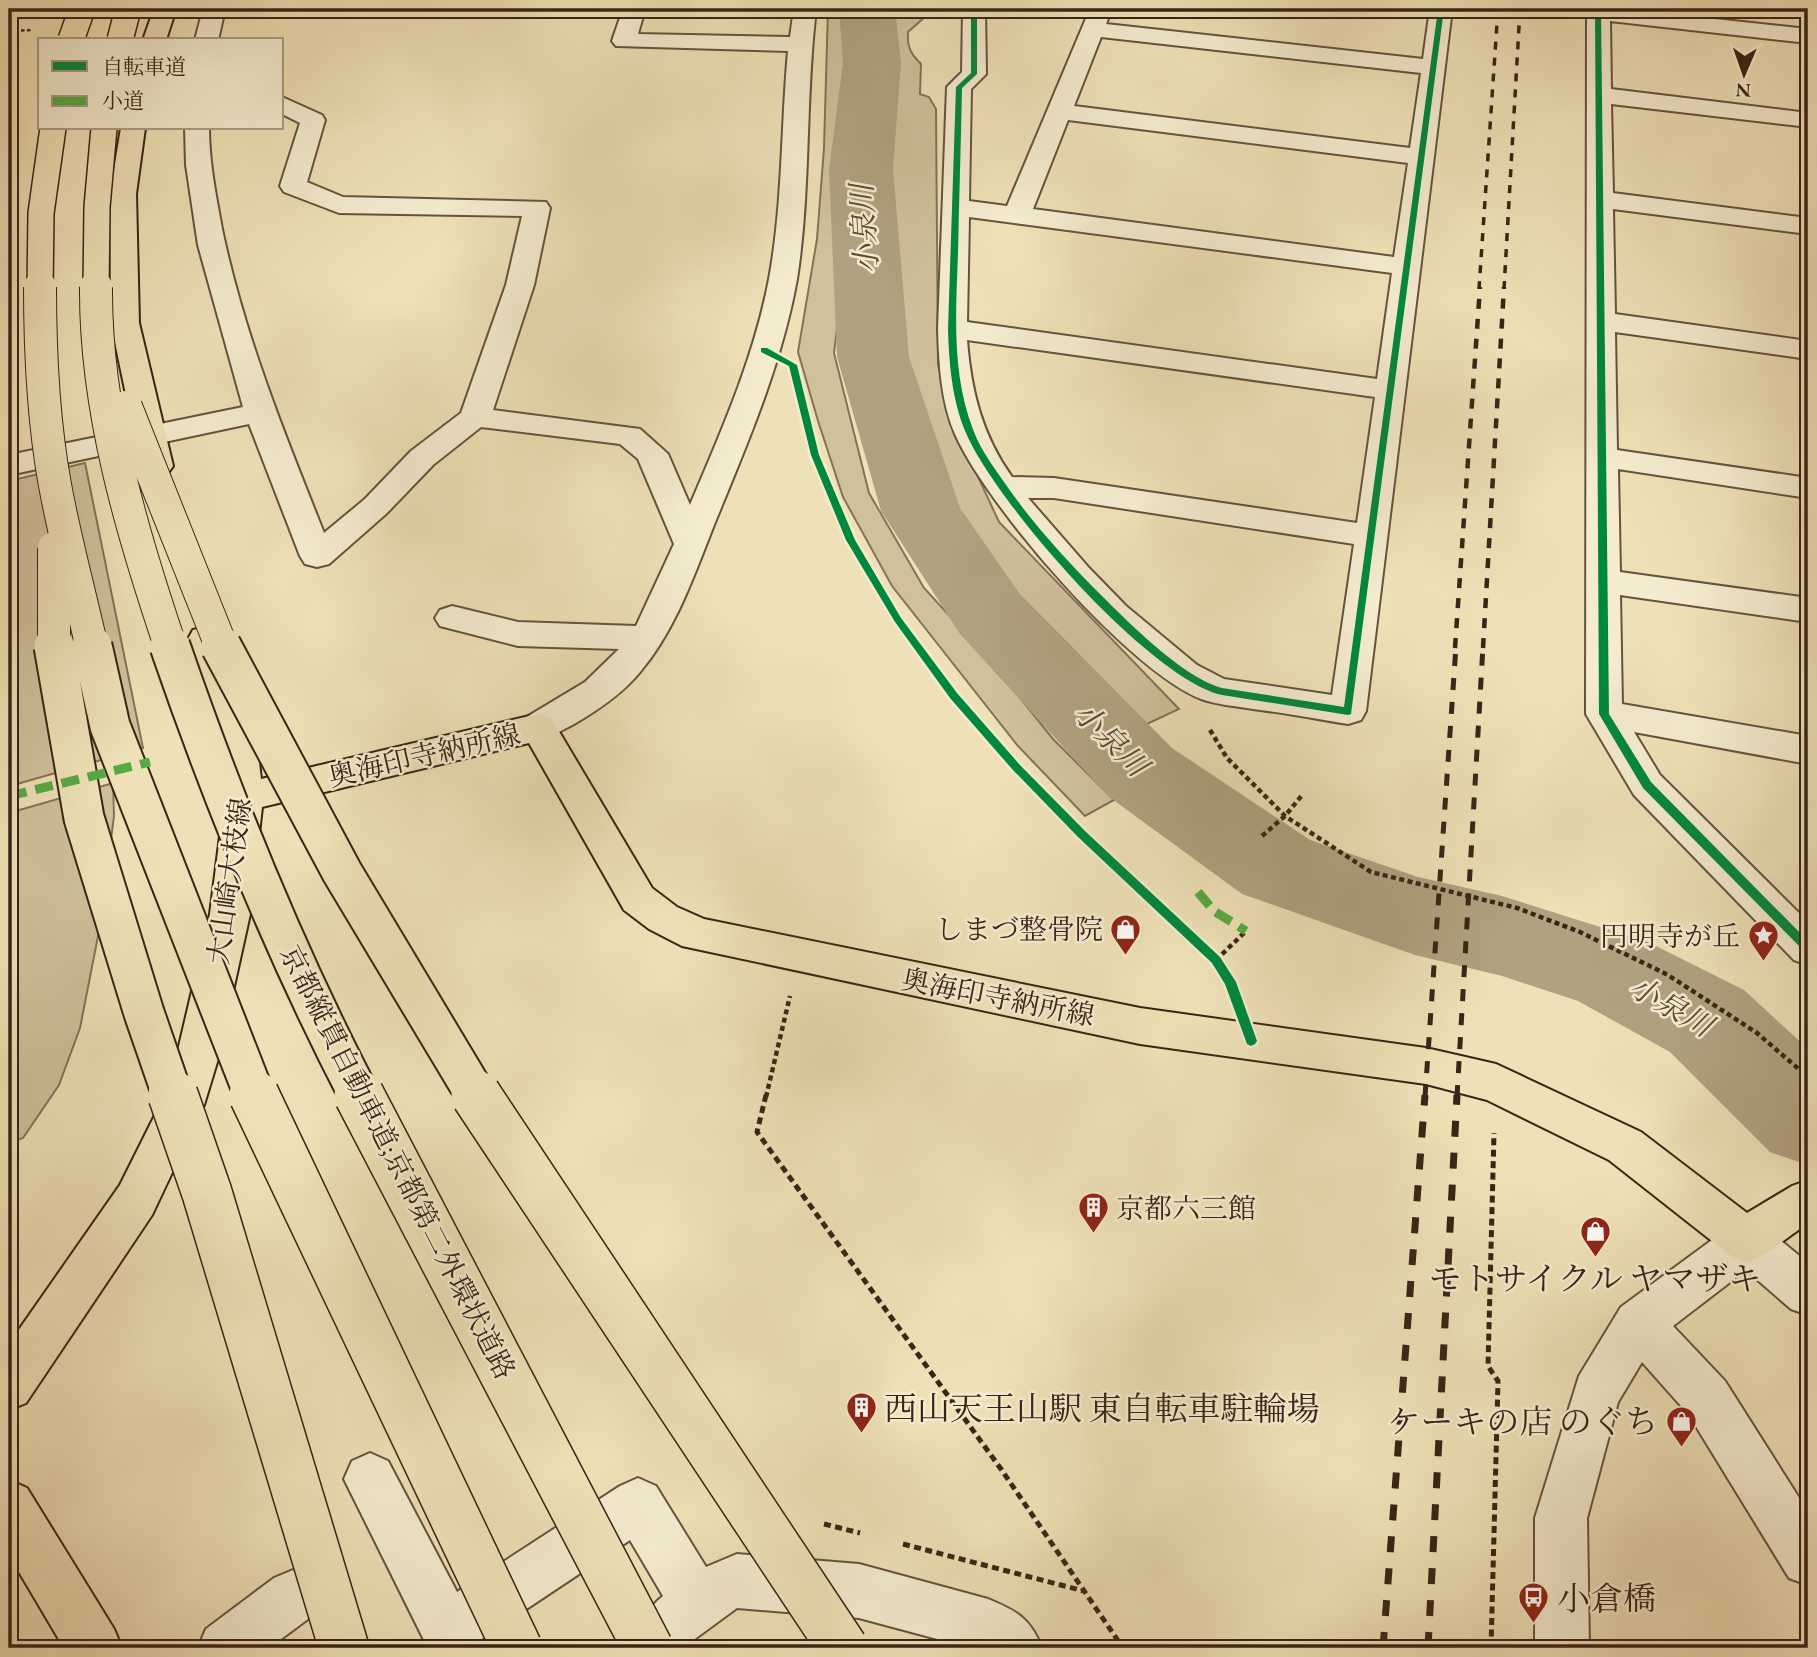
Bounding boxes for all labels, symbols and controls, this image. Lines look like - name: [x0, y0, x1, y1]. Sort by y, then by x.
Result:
- legend: [38, 38, 284, 130]
- north arrow: [1708, 38, 1778, 108]
- text: 自転車道: [102, 53, 186, 80]
- text: N: [1735, 78, 1752, 103]
- text: 小道: [102, 87, 144, 114]
- water label: 小泉川: [841, 180, 887, 275]
- water label: 小泉川: [1065, 693, 1159, 787]
- street label: 奥海印寺納所線: [324, 715, 524, 795]
- street label: 大山崎大枝線: [199, 795, 259, 967]
- place label: しまづ整骨院: [935, 911, 1103, 947]
- shop icon: しまづ整骨院: [1109, 912, 1143, 956]
- place label: 円明寺が丘: [1600, 918, 1740, 954]
- place icon: 円明寺が丘: [1746, 919, 1780, 963]
- street label: 京都縦貫自動車道;京都第二外環状道路: [272, 939, 524, 1385]
- street label: 奥海印寺納所線: [898, 961, 1098, 1033]
- water label: 小泉川: [1622, 967, 1722, 1047]
- place label: 京都六三館: [1116, 1190, 1256, 1226]
- building icon: 京都六三館: [1076, 1191, 1110, 1235]
- shop icon: モトサイクル ヤマザキ: [1578, 1214, 1612, 1258]
- place label: モトサイクル ヤマザキ: [1429, 1257, 1761, 1300]
- place label: 西山天王山駅 東自転車駐輪場: [884, 1387, 1320, 1430]
- building icon: 西山天王山駅 東自転車駐輪場: [844, 1391, 878, 1435]
- place label: ケーキの店 のぐち: [1387, 1400, 1658, 1443]
- shop icon: ケーキの店 のぐち: [1664, 1404, 1698, 1448]
- place label: 小倉橋: [1557, 1577, 1656, 1620]
- bus stop icon: 小倉橋: [1517, 1581, 1551, 1625]

